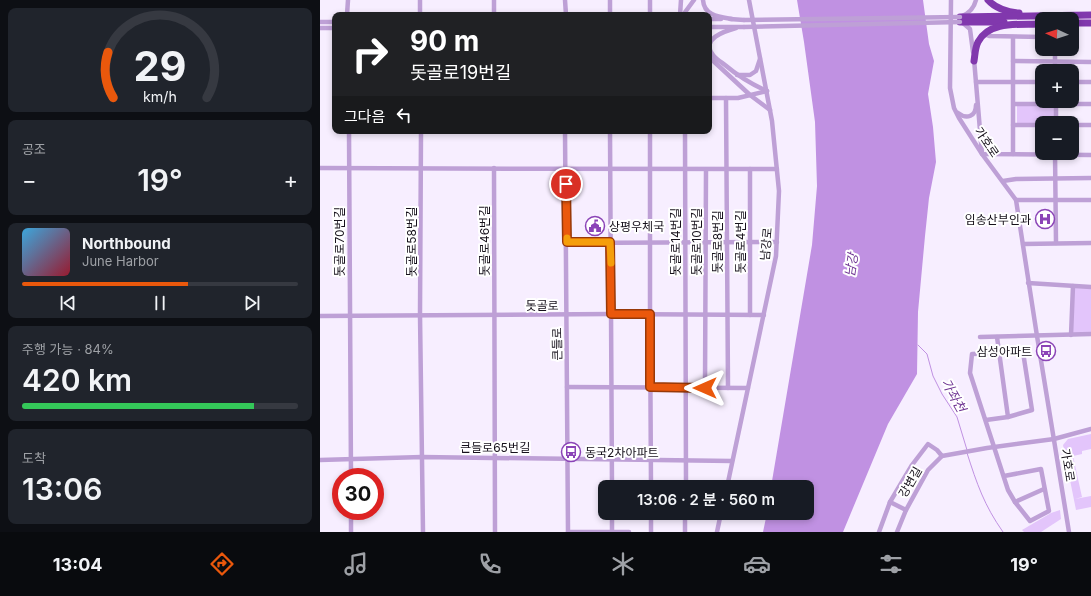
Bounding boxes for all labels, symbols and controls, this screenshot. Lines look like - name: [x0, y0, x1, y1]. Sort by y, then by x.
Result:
- north arrow: [1035, 12, 1079, 56]
- map controls: [1035, 12, 1079, 160]
- text: 90 m: [410, 24, 479, 58]
- icon: right: [344, 28, 396, 80]
- text: 29: [133, 41, 187, 91]
- text: 돗골로19번길: [410, 62, 511, 83]
- button: +: [1035, 64, 1079, 108]
- text: km/h: [143, 88, 177, 105]
- icon: left: [393, 104, 415, 126]
- text: 그다음: [344, 107, 385, 126]
- button: −: [1035, 116, 1079, 160]
- street label: 가호로: [972, 124, 1002, 160]
- text: 공조: [22, 141, 46, 157]
- text: 19°: [137, 162, 183, 198]
- text: −: [22, 167, 37, 193]
- text: +: [283, 167, 298, 193]
- pin: [549, 167, 583, 201]
- icon: arrive: [555, 173, 577, 195]
- street label: 돗골로46번길: [477, 206, 492, 276]
- street label: 돗골로70번길: [332, 207, 347, 277]
- street label: 돗골로58번길: [404, 207, 419, 277]
- street label: 돗골로14번길: [668, 208, 683, 276]
- street label: 돗골로10번길: [689, 208, 704, 276]
- hospital icon: 임송산부인과: [1034, 208, 1056, 230]
- street label: 돗골로8번길: [710, 211, 725, 273]
- street label: 돗골로4번길: [733, 211, 748, 273]
- place label: 임송산부인과: [965, 212, 1031, 227]
- public building icon: 상평우체국: [584, 215, 606, 237]
- place label: 상평우체국: [609, 219, 664, 234]
- street label: 남강로: [757, 227, 775, 261]
- text: Northbound: [82, 234, 171, 253]
- water label: 남강: [841, 250, 861, 278]
- text: June Harbor: [82, 253, 159, 269]
- icon: previous: [57, 292, 79, 314]
- icon: pause: [149, 292, 171, 314]
- icon: next: [241, 292, 263, 314]
- street label: 돗골로: [525, 298, 559, 313]
- street label: 큰들로: [549, 327, 565, 361]
- bus stop icon: 삼성아파트: [1035, 340, 1057, 362]
- text: 주행 가능 · 84%: [22, 341, 114, 357]
- place label: 삼성아파트: [977, 344, 1032, 359]
- text: 420 km: [22, 362, 132, 398]
- position arrow: [684, 367, 726, 409]
- water label: 가좌천: [938, 375, 970, 415]
- street label: 큰들로65번길: [460, 440, 530, 455]
- bus stop icon: 동국2차아파트: [560, 441, 582, 463]
- place label: 동국2차아파트: [585, 445, 659, 460]
- street label: 가호로: [1058, 447, 1078, 483]
- text: 도착: [22, 450, 46, 466]
- street label: 강변길: [895, 464, 925, 500]
- speed limit sign: 30: [332, 468, 384, 520]
- text: 13:06: [22, 471, 102, 507]
- text: 13:06 · 2 분 · 560 m: [637, 490, 775, 509]
- icon: directions: [208, 550, 236, 578]
- icon: music: [342, 550, 370, 578]
- icon: phone: [476, 550, 504, 578]
- icon: climate: [609, 550, 637, 578]
- icon: car: [743, 550, 771, 578]
- icon: filters: [877, 550, 905, 578]
- text: 13:04: [53, 554, 103, 575]
- text: 19°: [1010, 554, 1038, 575]

